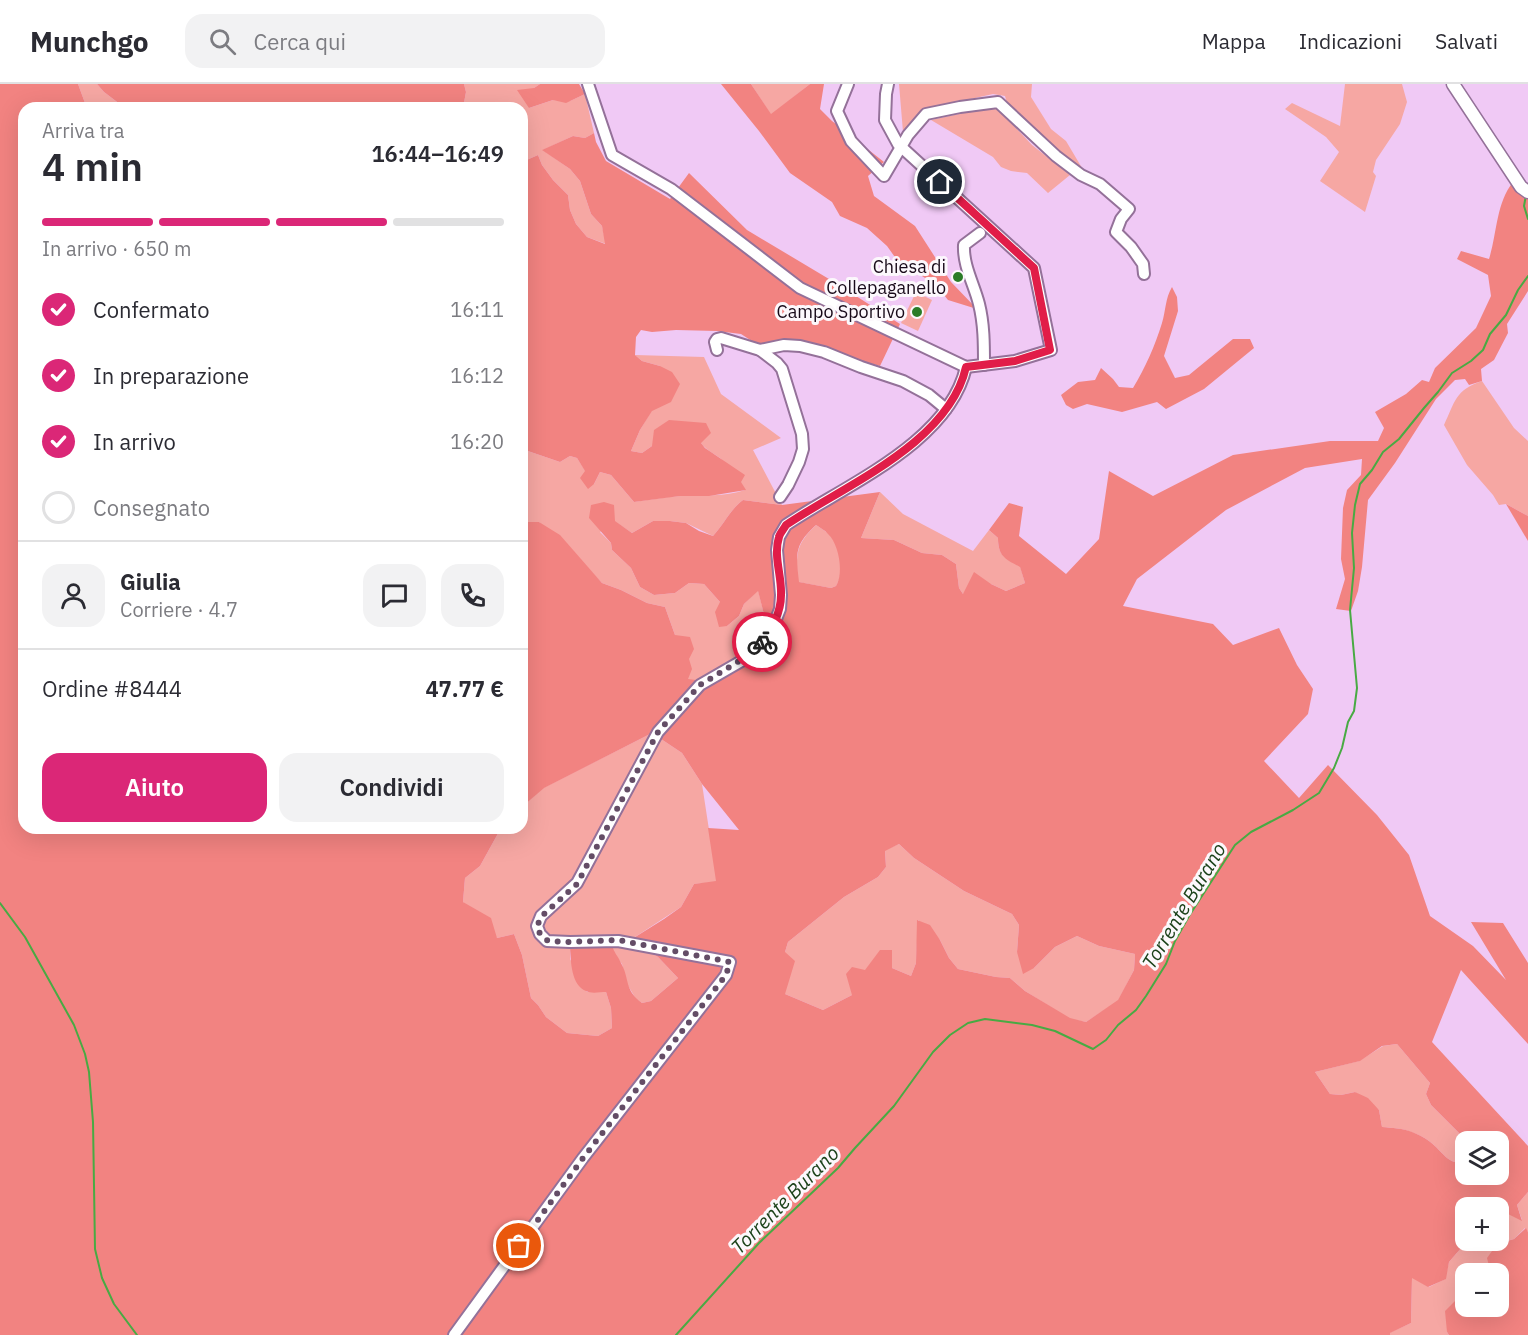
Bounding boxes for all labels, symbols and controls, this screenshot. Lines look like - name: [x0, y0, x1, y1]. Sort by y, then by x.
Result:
- search box: [185, 14, 605, 68]
- text: Munchgo: [30, 23, 149, 60]
- icon: search: [206, 25, 239, 58]
- text: Cerca qui: [254, 27, 346, 56]
- text: Mappa: [1202, 27, 1266, 55]
- text: Indicazioni: [1299, 27, 1402, 55]
- text: Salvati: [1435, 27, 1498, 55]
- text: Arriva tra: [42, 117, 125, 144]
- text: 16:44–16:49: [371, 139, 504, 168]
- text: 4 min: [42, 141, 143, 192]
- pin: [914, 156, 965, 207]
- icon: home: [923, 165, 956, 198]
- text: In arrivo · 650 m: [42, 235, 191, 262]
- place label: Chiesa di Collepaganello: [826, 255, 946, 299]
- marker: Chiesa di Collepaganello: [951, 270, 965, 284]
- icon: check: [42, 293, 75, 326]
- text: Confermato: [93, 295, 210, 324]
- text: 16:11: [450, 296, 504, 323]
- place label: Campo Sportivo: [776, 300, 905, 323]
- marker: Campo Sportivo: [910, 305, 924, 319]
- icon: check: [42, 359, 75, 392]
- text: In preparazione: [93, 361, 249, 390]
- text: 16:12: [450, 362, 504, 389]
- icon: check: [42, 425, 75, 458]
- text: In arrivo: [93, 427, 176, 456]
- text: 16:20: [450, 428, 504, 455]
- text: Consegnato: [93, 493, 210, 522]
- button: person: [42, 564, 105, 627]
- button: chat: [363, 564, 426, 627]
- button: phone: [441, 564, 504, 627]
- text: Giulia: [120, 567, 181, 596]
- text: Corriere · 4.7: [120, 596, 238, 623]
- courier: [732, 612, 792, 672]
- icon: bike: [746, 626, 779, 659]
- text: Ordine #8444: [42, 674, 182, 703]
- text: 47.77 €: [425, 674, 504, 703]
- button: Aiuto: [42, 753, 267, 822]
- button: Condividi: [279, 753, 504, 822]
- water label: Torrente Burano: [1135, 838, 1232, 974]
- map controls: [1455, 1131, 1509, 1317]
- button: layers: [1455, 1131, 1509, 1185]
- water label: Torrente Burano: [725, 1140, 845, 1260]
- button: +: [1455, 1197, 1509, 1251]
- pin: [493, 1220, 544, 1271]
- icon: bag: [502, 1229, 535, 1262]
- button: −: [1455, 1263, 1509, 1317]

